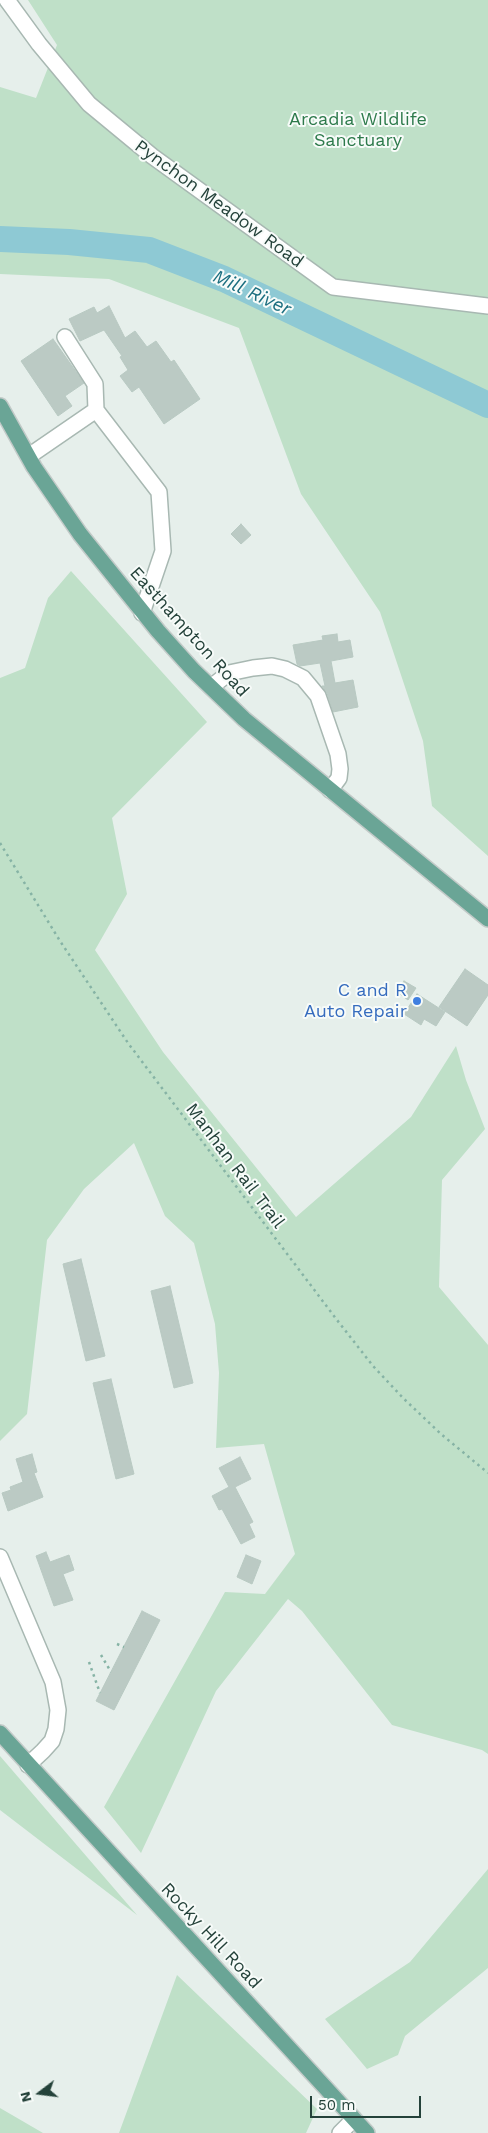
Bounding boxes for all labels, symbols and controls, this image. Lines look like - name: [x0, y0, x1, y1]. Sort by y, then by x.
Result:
- park label: Arcadia Wildlife Sanctuary: [289, 109, 427, 152]
- street label: Pynchon Meadow Road: [130, 135, 308, 273]
- water label: Mill River: [209, 265, 295, 321]
- street label: Easthampton Road: [125, 562, 253, 702]
- place label: C and R Auto Repair: [304, 980, 407, 1022]
- marker: C and R Auto Repair: [411, 995, 423, 1007]
- street label: Manhan Rail Trail: [181, 1099, 289, 1233]
- street label: Rocky Hill Road: [156, 1878, 266, 1994]
- north arrow: [15, 2068, 65, 2118]
- scale bar: [313, 2086, 424, 2118]
- text: N: [16, 2090, 35, 2104]
- text: 50 m: [318, 2096, 355, 2114]

